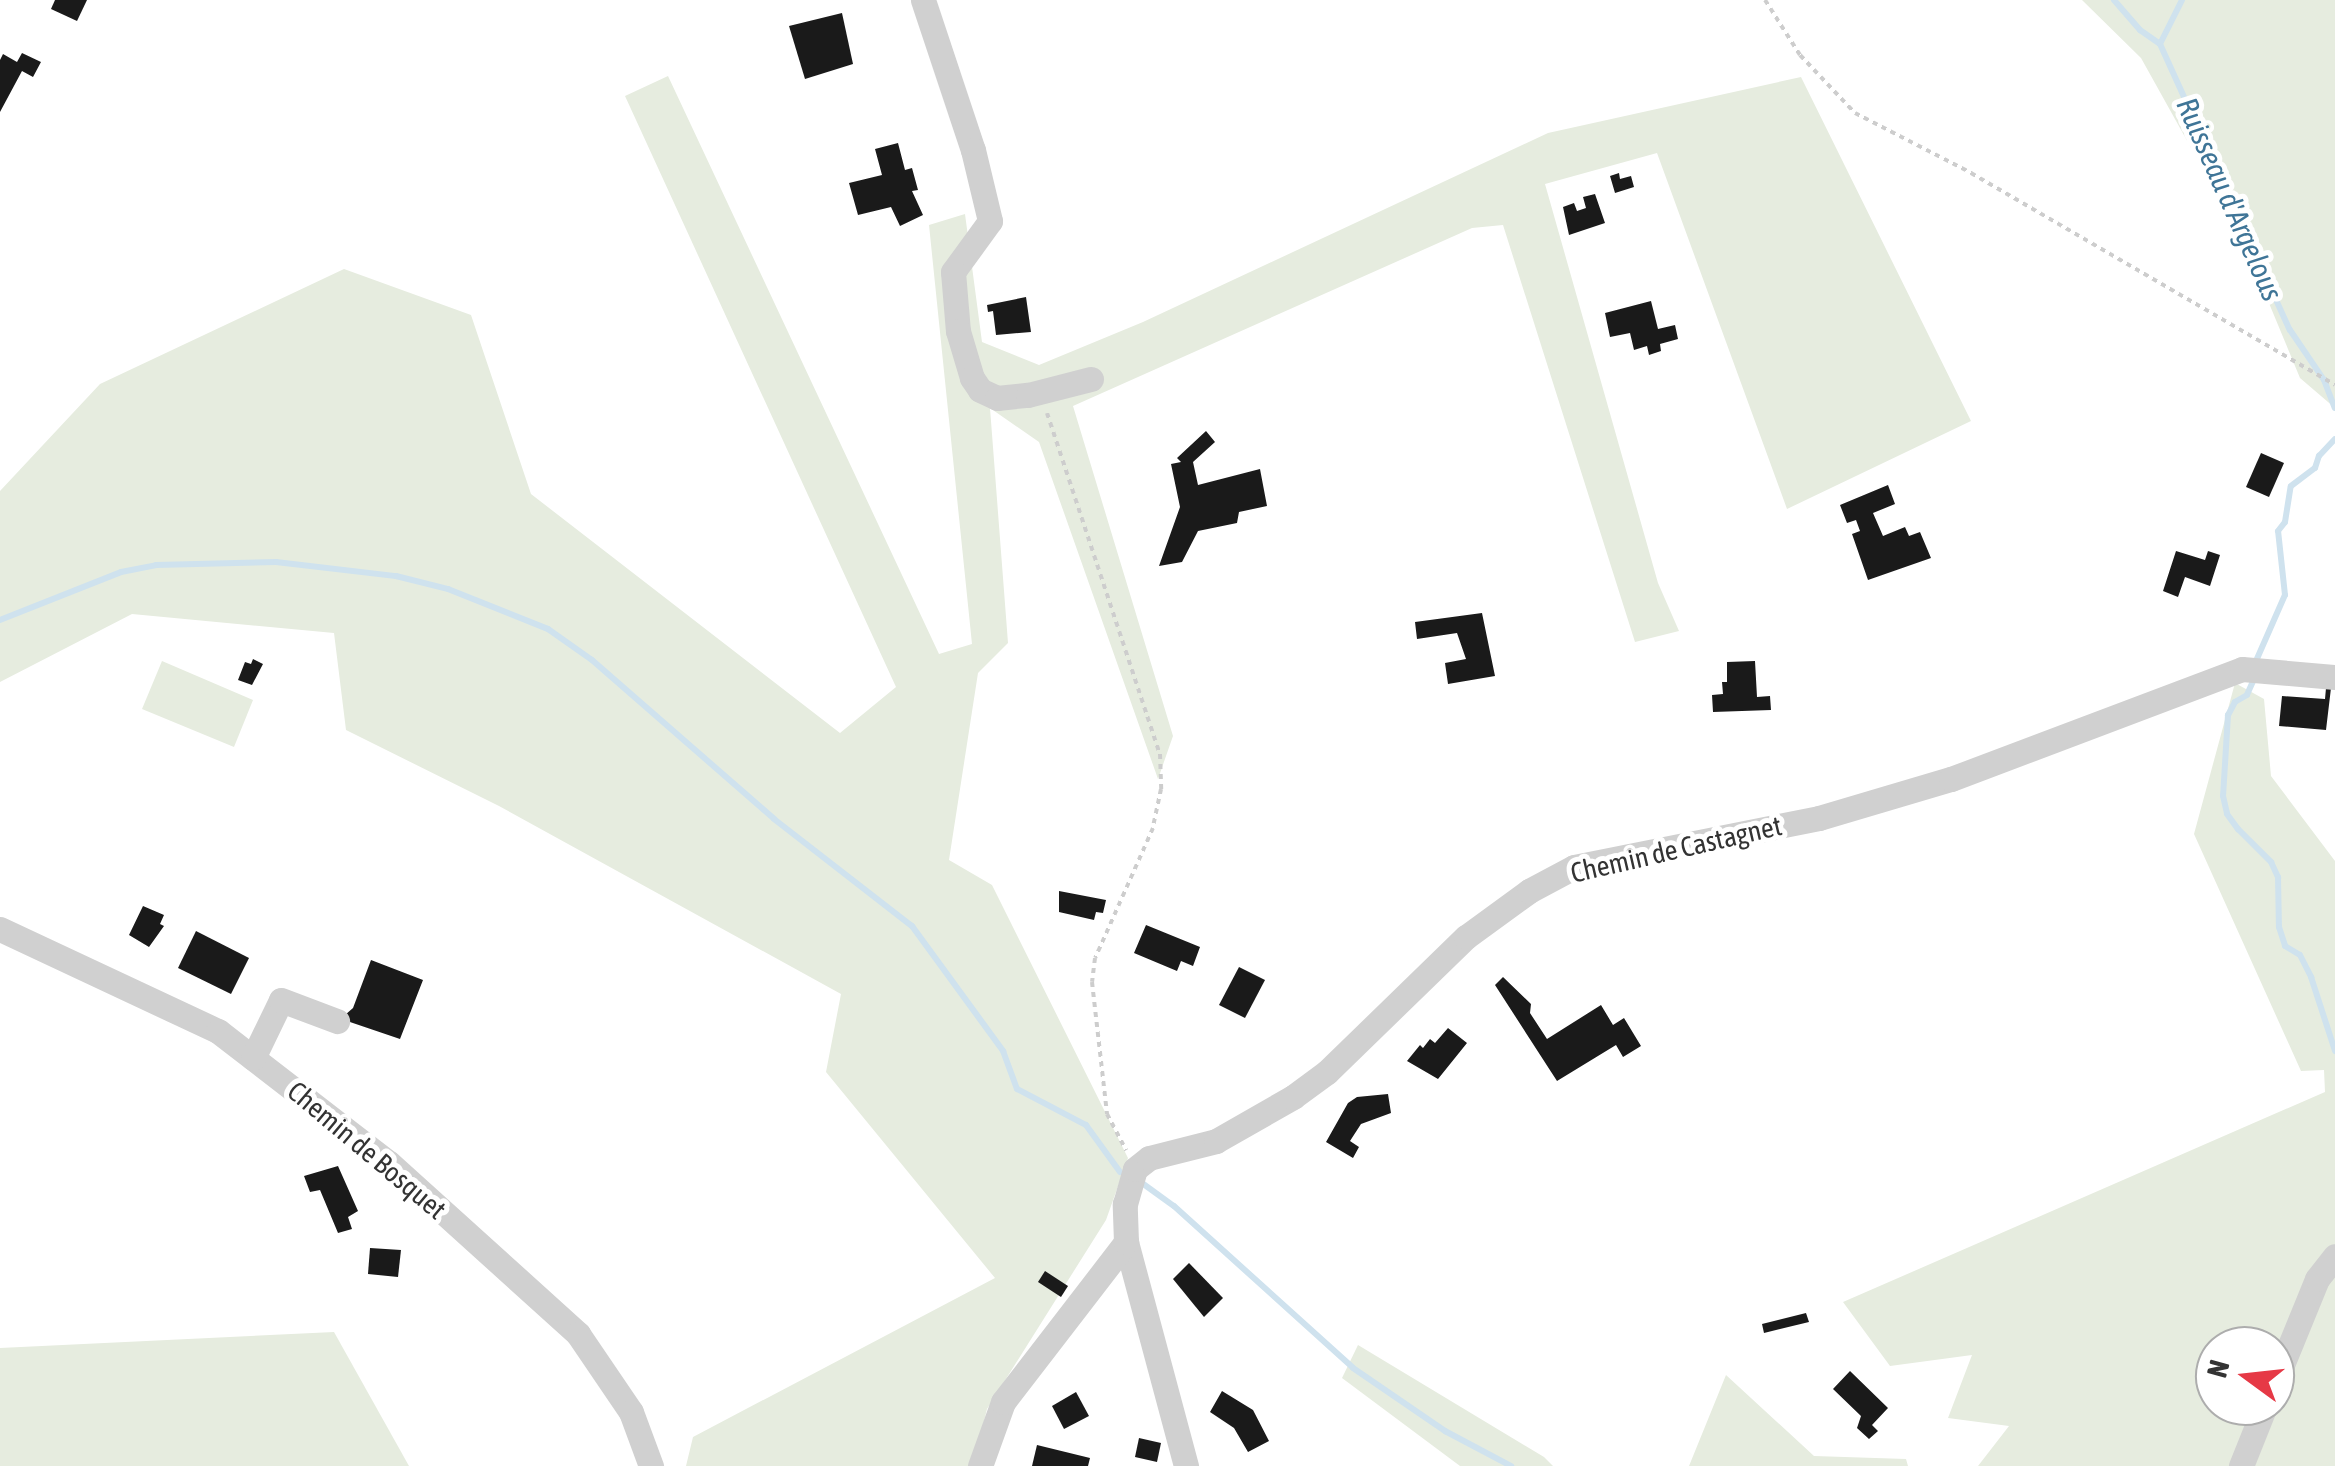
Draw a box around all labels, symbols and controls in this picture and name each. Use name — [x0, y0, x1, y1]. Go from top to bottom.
water label: Ruisseau d'Argelous — [2169, 92, 2291, 306]
street label: Chemin de Castagnet — [1567, 808, 1785, 890]
street label: Chemin de Bosquet — [281, 1074, 453, 1226]
north arrow — [2195, 1326, 2295, 1426]
text: N — [2200, 1357, 2236, 1381]

